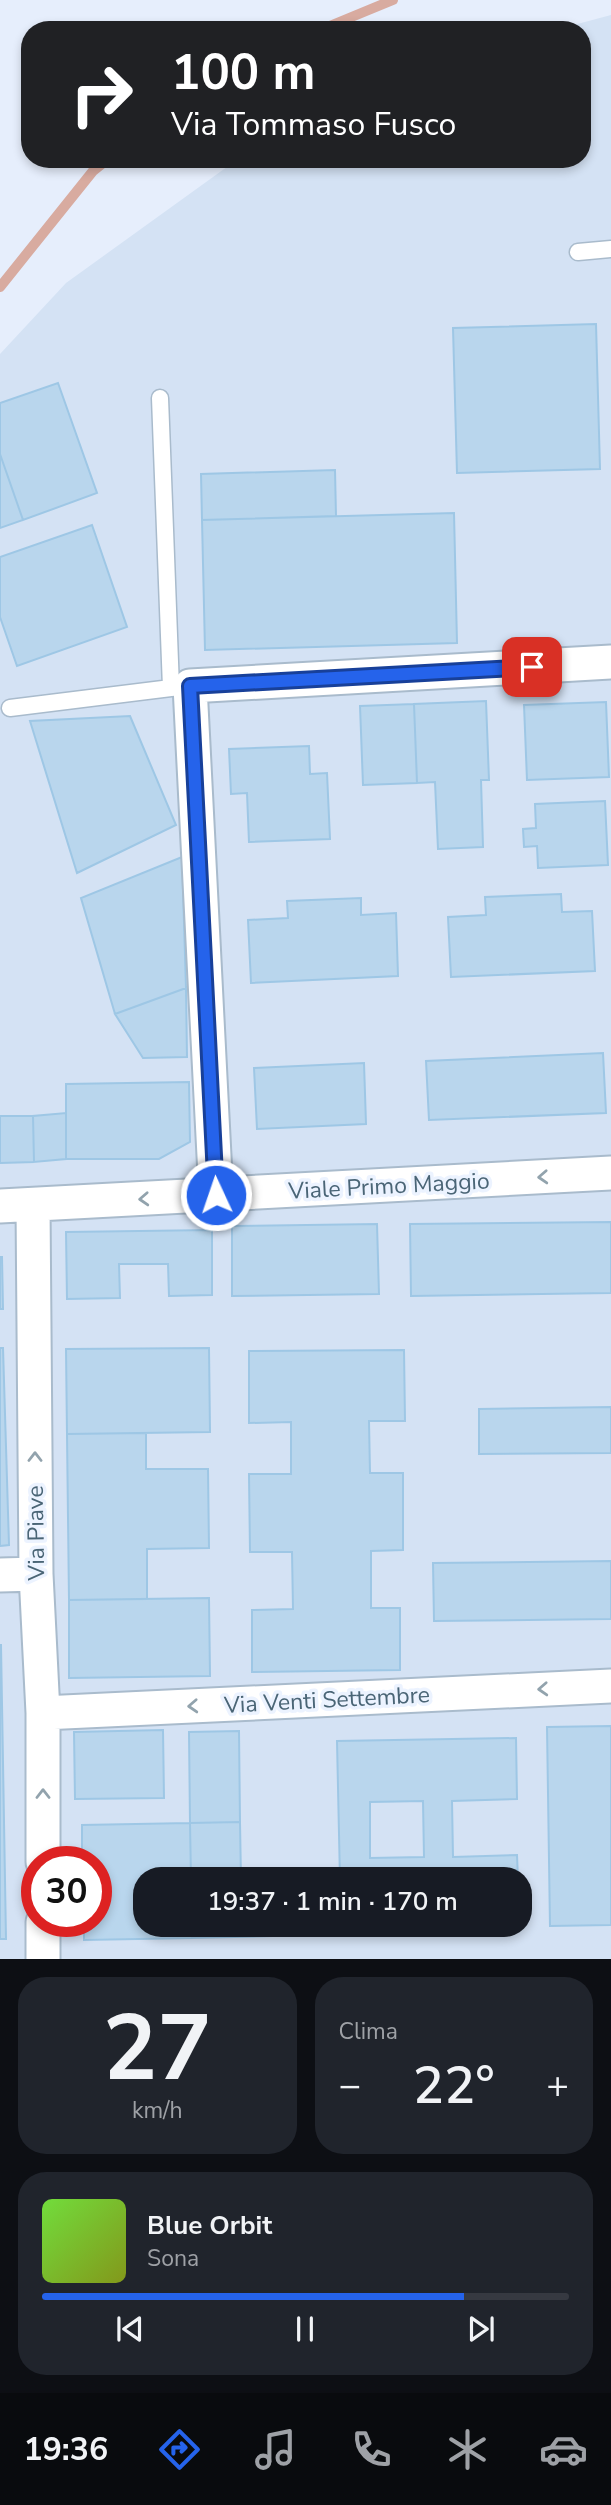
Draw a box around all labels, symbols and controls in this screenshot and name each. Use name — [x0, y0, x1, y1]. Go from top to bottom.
text: 100 m — [171, 39, 315, 106]
icon: right — [56, 49, 147, 140]
text: Via Tommaso Fusco — [171, 103, 456, 146]
pin — [502, 637, 562, 697]
icon: arrive — [513, 648, 551, 686]
position arrow — [179, 1158, 253, 1232]
street label: Viale Primo Maggio — [287, 1165, 490, 1207]
one-way arrow — [537, 1169, 548, 1184]
one-way arrow — [139, 1192, 150, 1207]
one-way arrow — [27, 1451, 43, 1462]
street label: Via Piave — [20, 1485, 52, 1582]
street label: Via Venti Settembre — [222, 1679, 431, 1721]
one-way arrow — [537, 1682, 548, 1697]
one-way arrow — [187, 1698, 198, 1713]
one-way arrow — [35, 1788, 51, 1799]
speed limit sign: 30 — [21, 1846, 112, 1937]
text: 19:37 · 1 min · 170 m — [207, 1884, 458, 1919]
text: 27 — [103, 1987, 212, 2111]
text: Clima — [339, 2016, 398, 2047]
text: 22° — [413, 2050, 495, 2121]
text: − — [339, 2060, 361, 2111]
text: + — [546, 2060, 569, 2111]
text: km/h — [132, 2095, 183, 2126]
text: Blue Orbit — [147, 2208, 272, 2243]
text: Sona — [147, 2243, 199, 2274]
icon: previous — [111, 2310, 149, 2348]
icon: pause — [286, 2310, 324, 2348]
icon: next — [462, 2310, 500, 2348]
icon: directions — [155, 2425, 204, 2474]
icon: music — [251, 2425, 300, 2474]
icon: phone — [347, 2425, 396, 2474]
icon: climate — [443, 2425, 492, 2474]
icon: car — [539, 2425, 588, 2474]
text: 19:36 — [23, 2428, 108, 2471]

